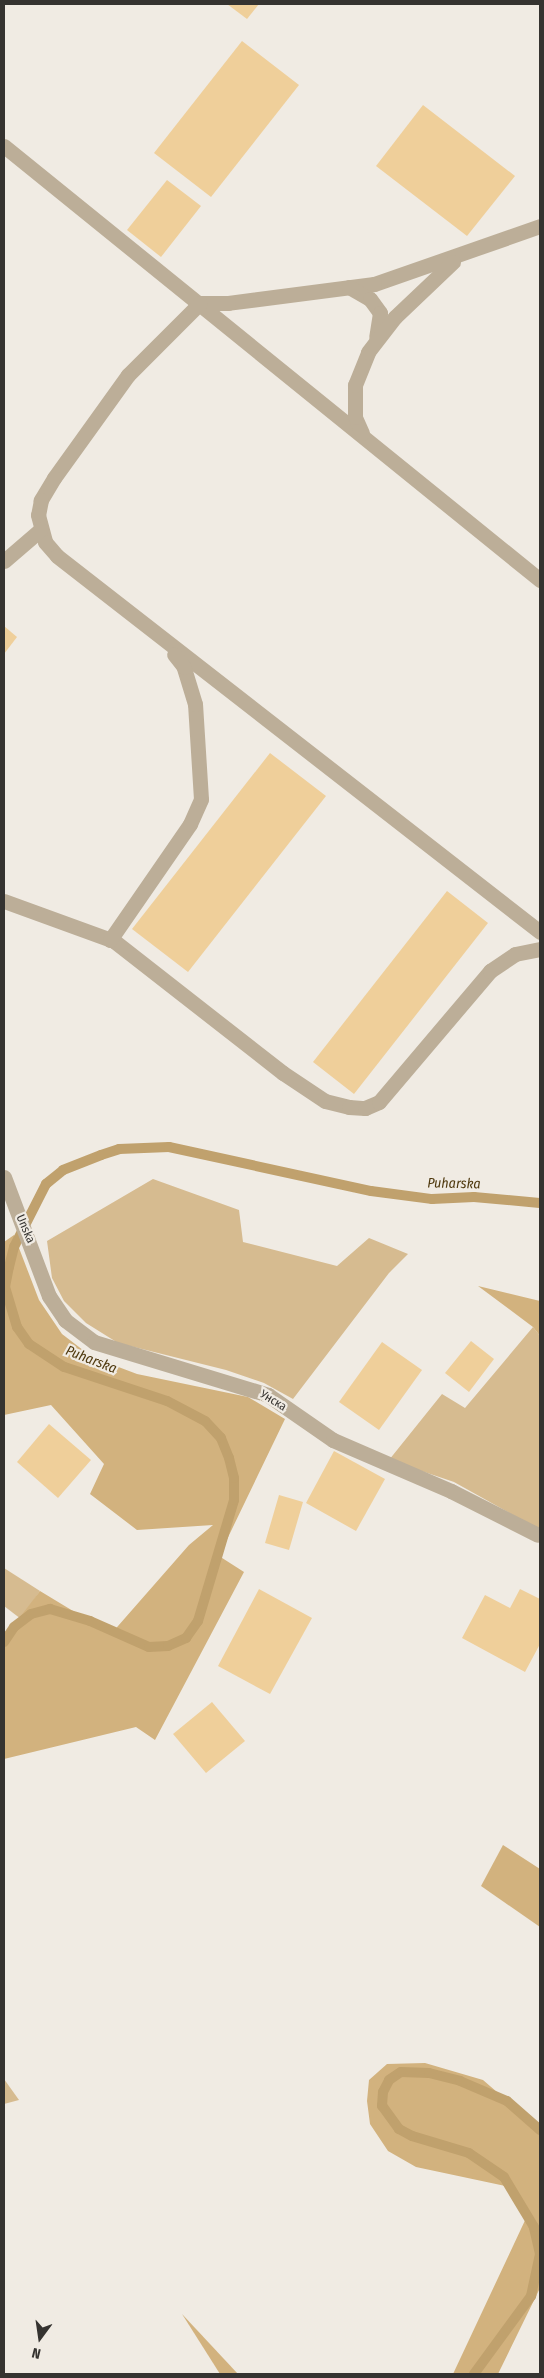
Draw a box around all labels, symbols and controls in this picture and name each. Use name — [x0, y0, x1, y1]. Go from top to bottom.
water label: Puharska — [427, 1175, 481, 1193]
street label: Unska — [13, 1212, 37, 1246]
water label: Puharska — [63, 1343, 119, 1377]
street label: Унска — [257, 1388, 289, 1414]
north arrow — [15, 2313, 65, 2363]
text: N — [30, 2344, 42, 2362]

